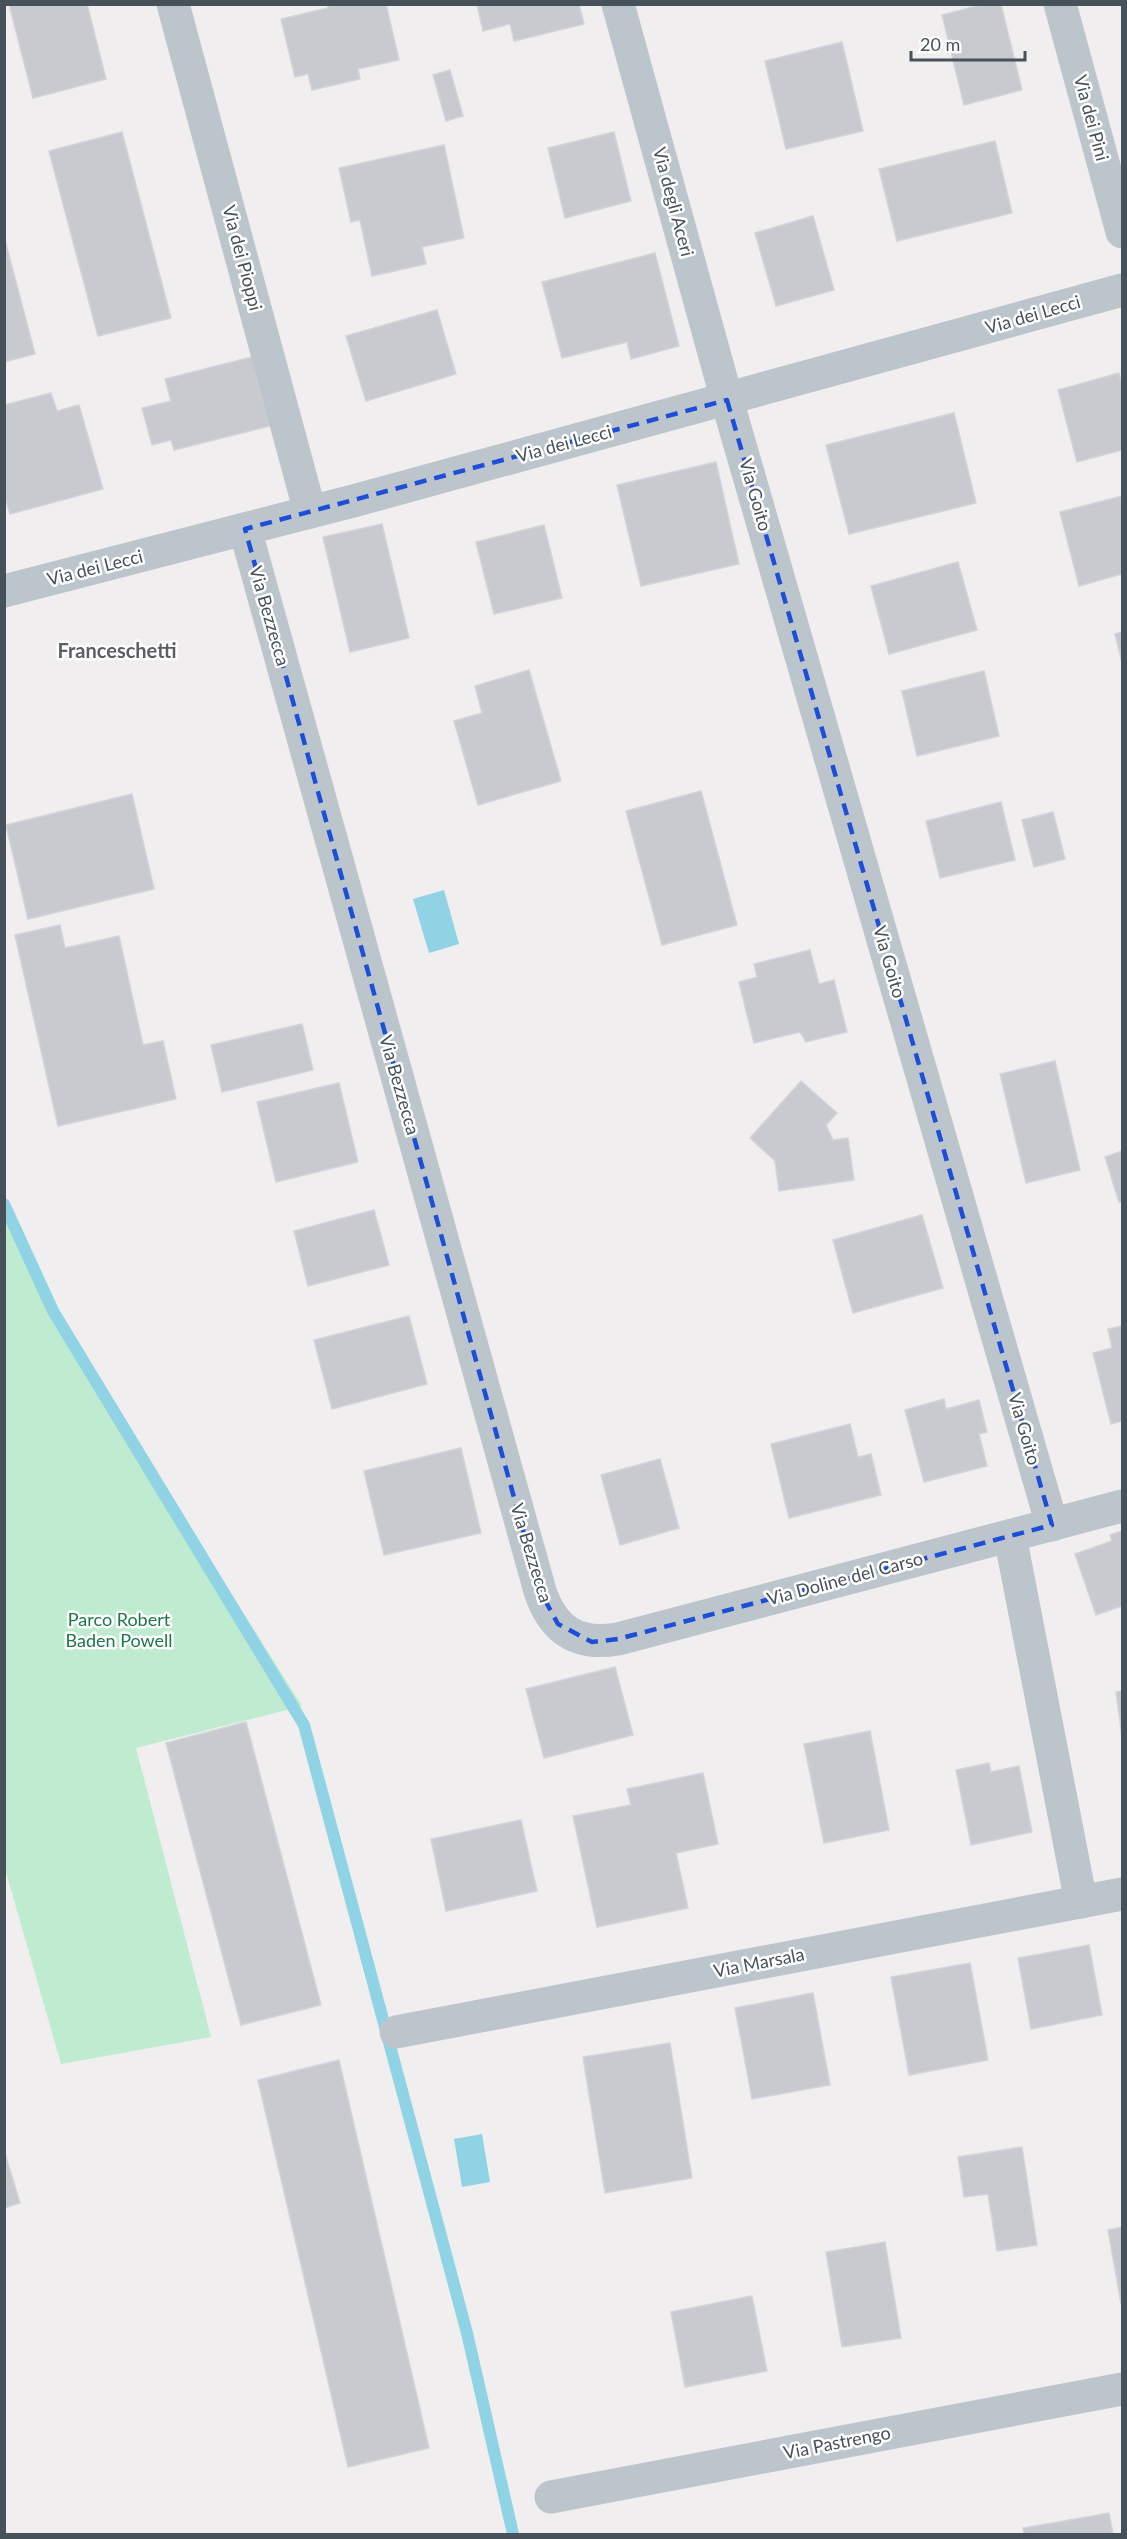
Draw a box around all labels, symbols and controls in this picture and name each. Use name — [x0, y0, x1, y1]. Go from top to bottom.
scale bar — [911, 24, 1025, 62]
text: 20 m — [920, 33, 960, 55]
street label: Via dei Pini — [1070, 72, 1114, 163]
street label: Via degli Aceri — [649, 145, 699, 259]
street label: Via dei Pioppi — [218, 203, 268, 313]
street label: Via dei Lecci — [983, 290, 1083, 338]
street label: Via dei Lecci — [514, 420, 614, 466]
street label: Via Goito — [735, 456, 777, 533]
street label: Via dei Lecci — [45, 545, 145, 590]
street label: Via Bezzecca — [245, 563, 295, 668]
district label: Franceschetti — [58, 638, 177, 662]
street label: Via Goito — [869, 923, 911, 1000]
street label: Via Bezzecca — [375, 1032, 425, 1137]
street label: Via Goito — [1004, 1390, 1046, 1467]
street label: Via Bezzecca — [506, 1500, 557, 1605]
street label: Via Doline del Carso — [764, 1547, 925, 1609]
park label: Parco Robert Baden Powell — [65, 1608, 173, 1651]
street label: Via Marsala — [712, 1942, 806, 1982]
street label: Via Pastrengo — [781, 2421, 892, 2463]

